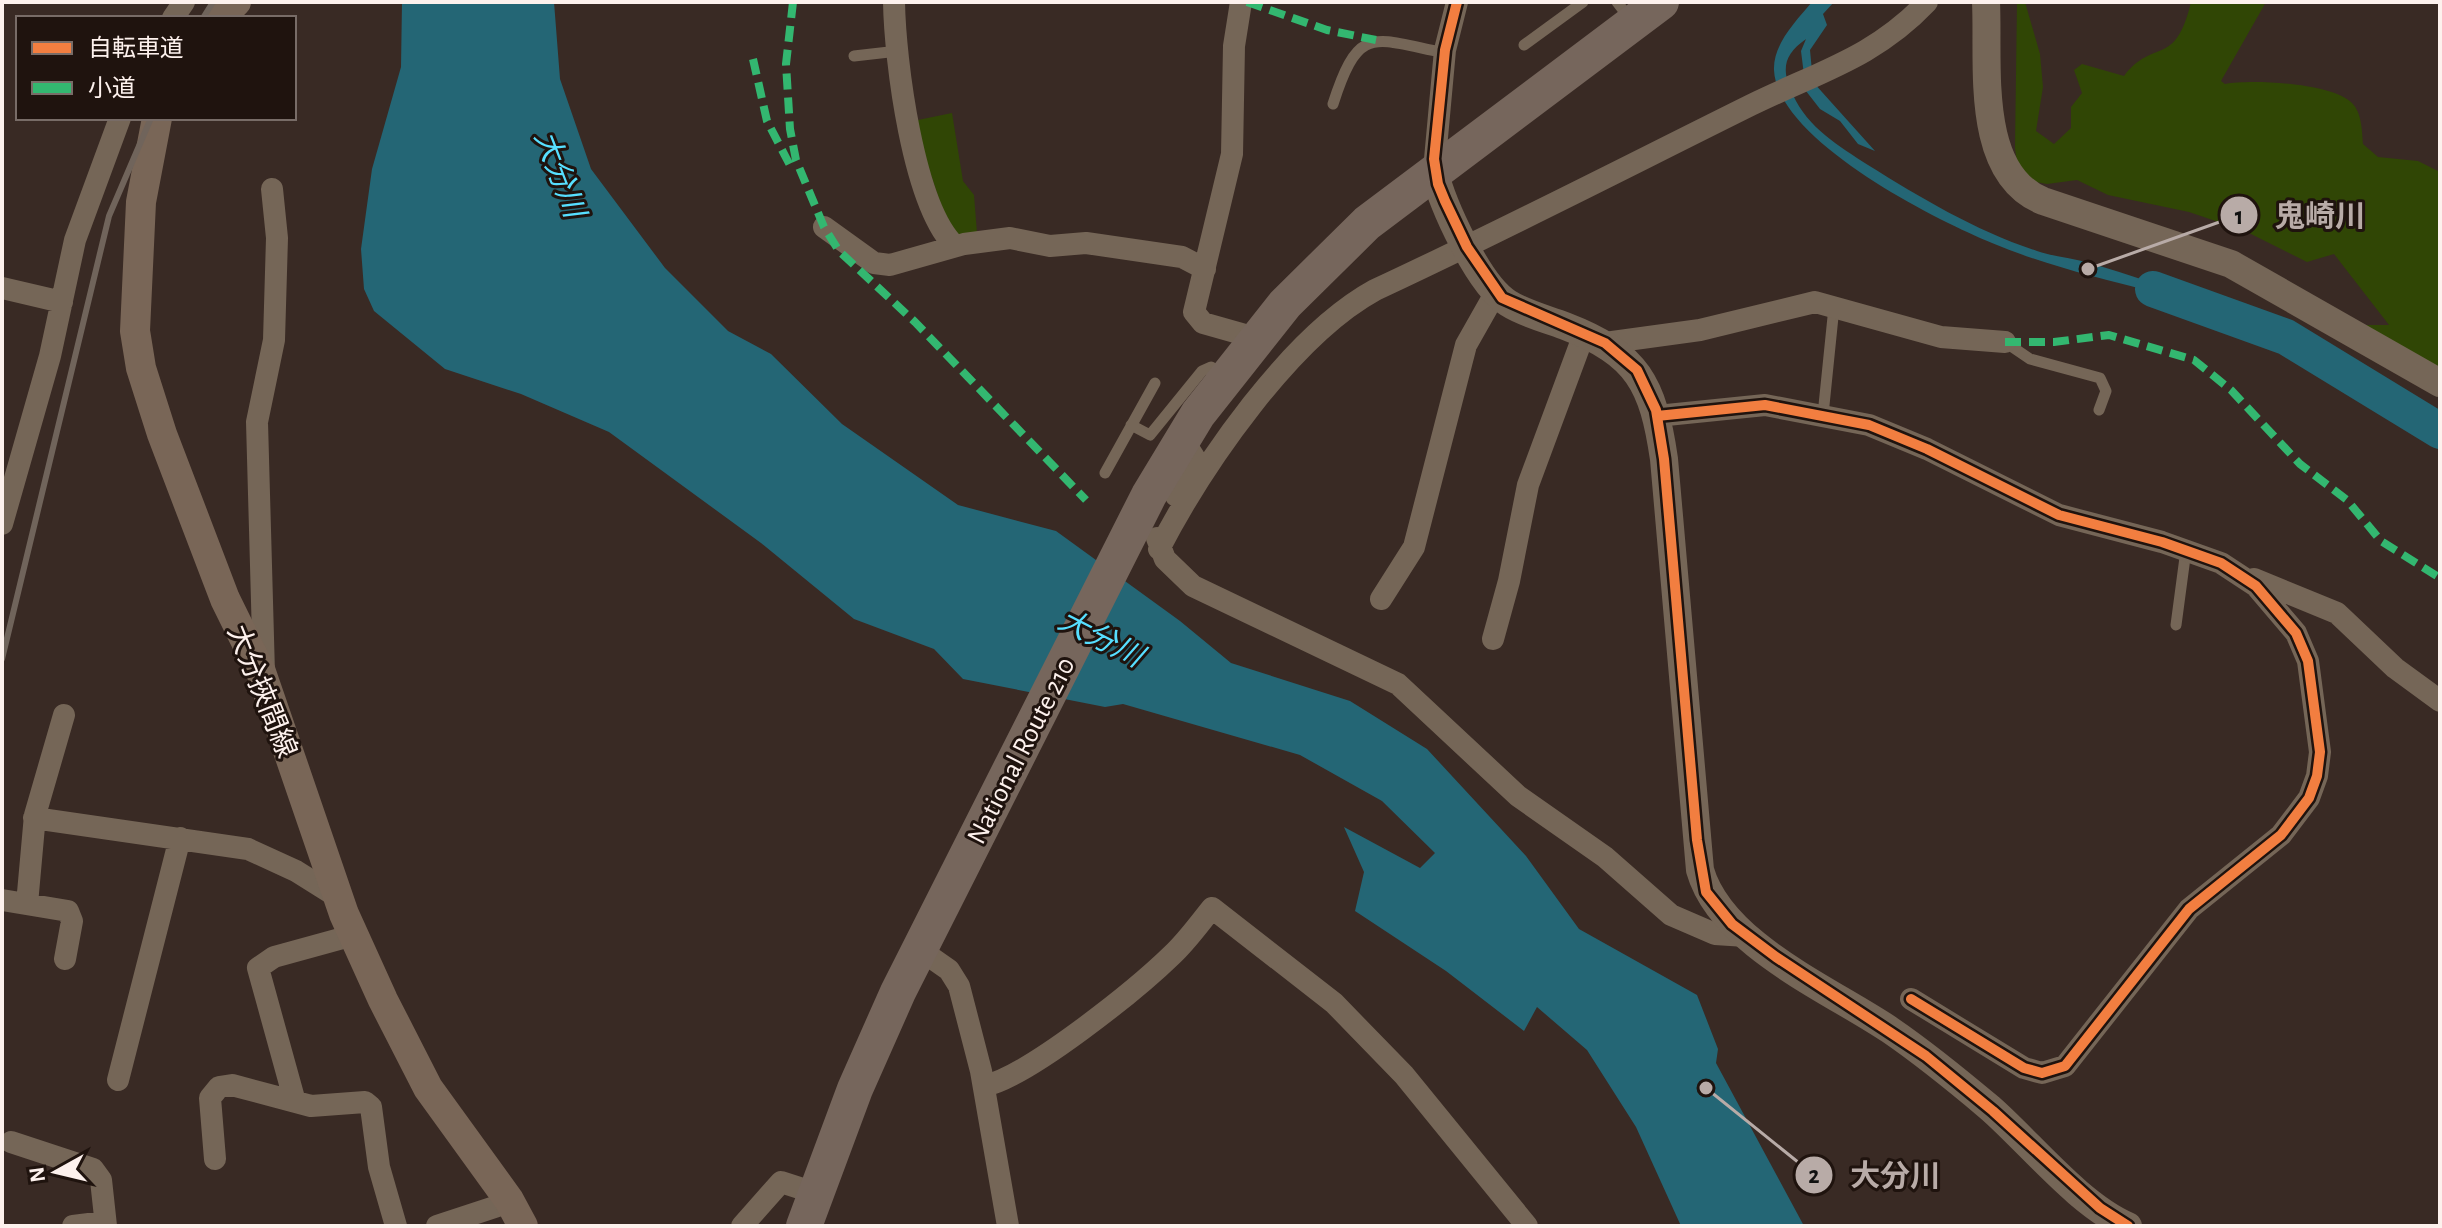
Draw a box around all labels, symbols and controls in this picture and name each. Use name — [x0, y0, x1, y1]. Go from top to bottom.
legend — [16, 16, 296, 120]
text: 自転車道 — [88, 35, 184, 61]
text: 小道 — [88, 75, 136, 101]
water label: 大分川 — [529, 126, 592, 225]
callout: 鬼崎川 — [2219, 188, 2381, 242]
text: 鬼崎川 — [2275, 200, 2365, 232]
text: 1 — [2235, 205, 2243, 229]
water label: 大分川 — [1054, 603, 1151, 674]
street label: 大分挾間線 — [222, 621, 302, 762]
street label: National Route 210 — [963, 653, 1081, 849]
north arrow — [16, 1132, 96, 1212]
callout: 大分川 — [1794, 1148, 1956, 1202]
text: 大分川 — [1850, 1160, 1940, 1192]
text: 2 — [1808, 1164, 1820, 1188]
text: N — [25, 1166, 49, 1184]

